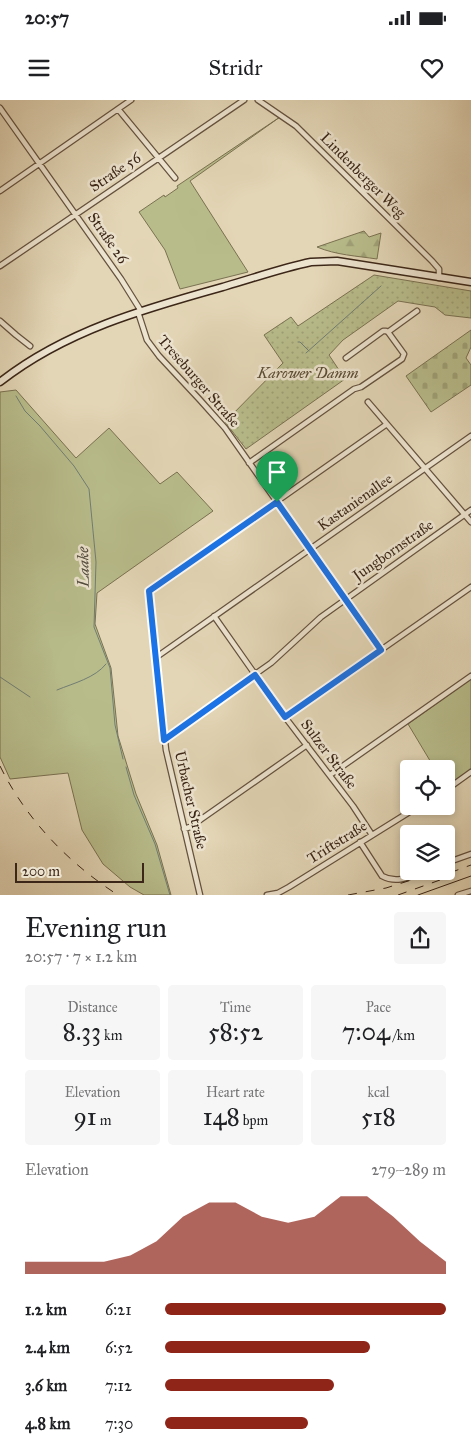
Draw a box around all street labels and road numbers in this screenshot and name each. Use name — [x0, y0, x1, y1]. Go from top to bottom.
street label: Lindenberger Weg — [317, 129, 410, 222]
street label: Straße 56 — [86, 148, 145, 196]
street label: Straße 26 — [84, 209, 133, 268]
street label: Treseburger Straße — [154, 331, 244, 431]
street label: Kastanienallee — [314, 470, 396, 534]
street label: Jungbornstraße — [348, 516, 437, 586]
street label: Sulzer Straße — [297, 716, 361, 792]
street label: Urbacher Straße — [171, 749, 211, 851]
street label: Triftstraße — [304, 817, 370, 867]

